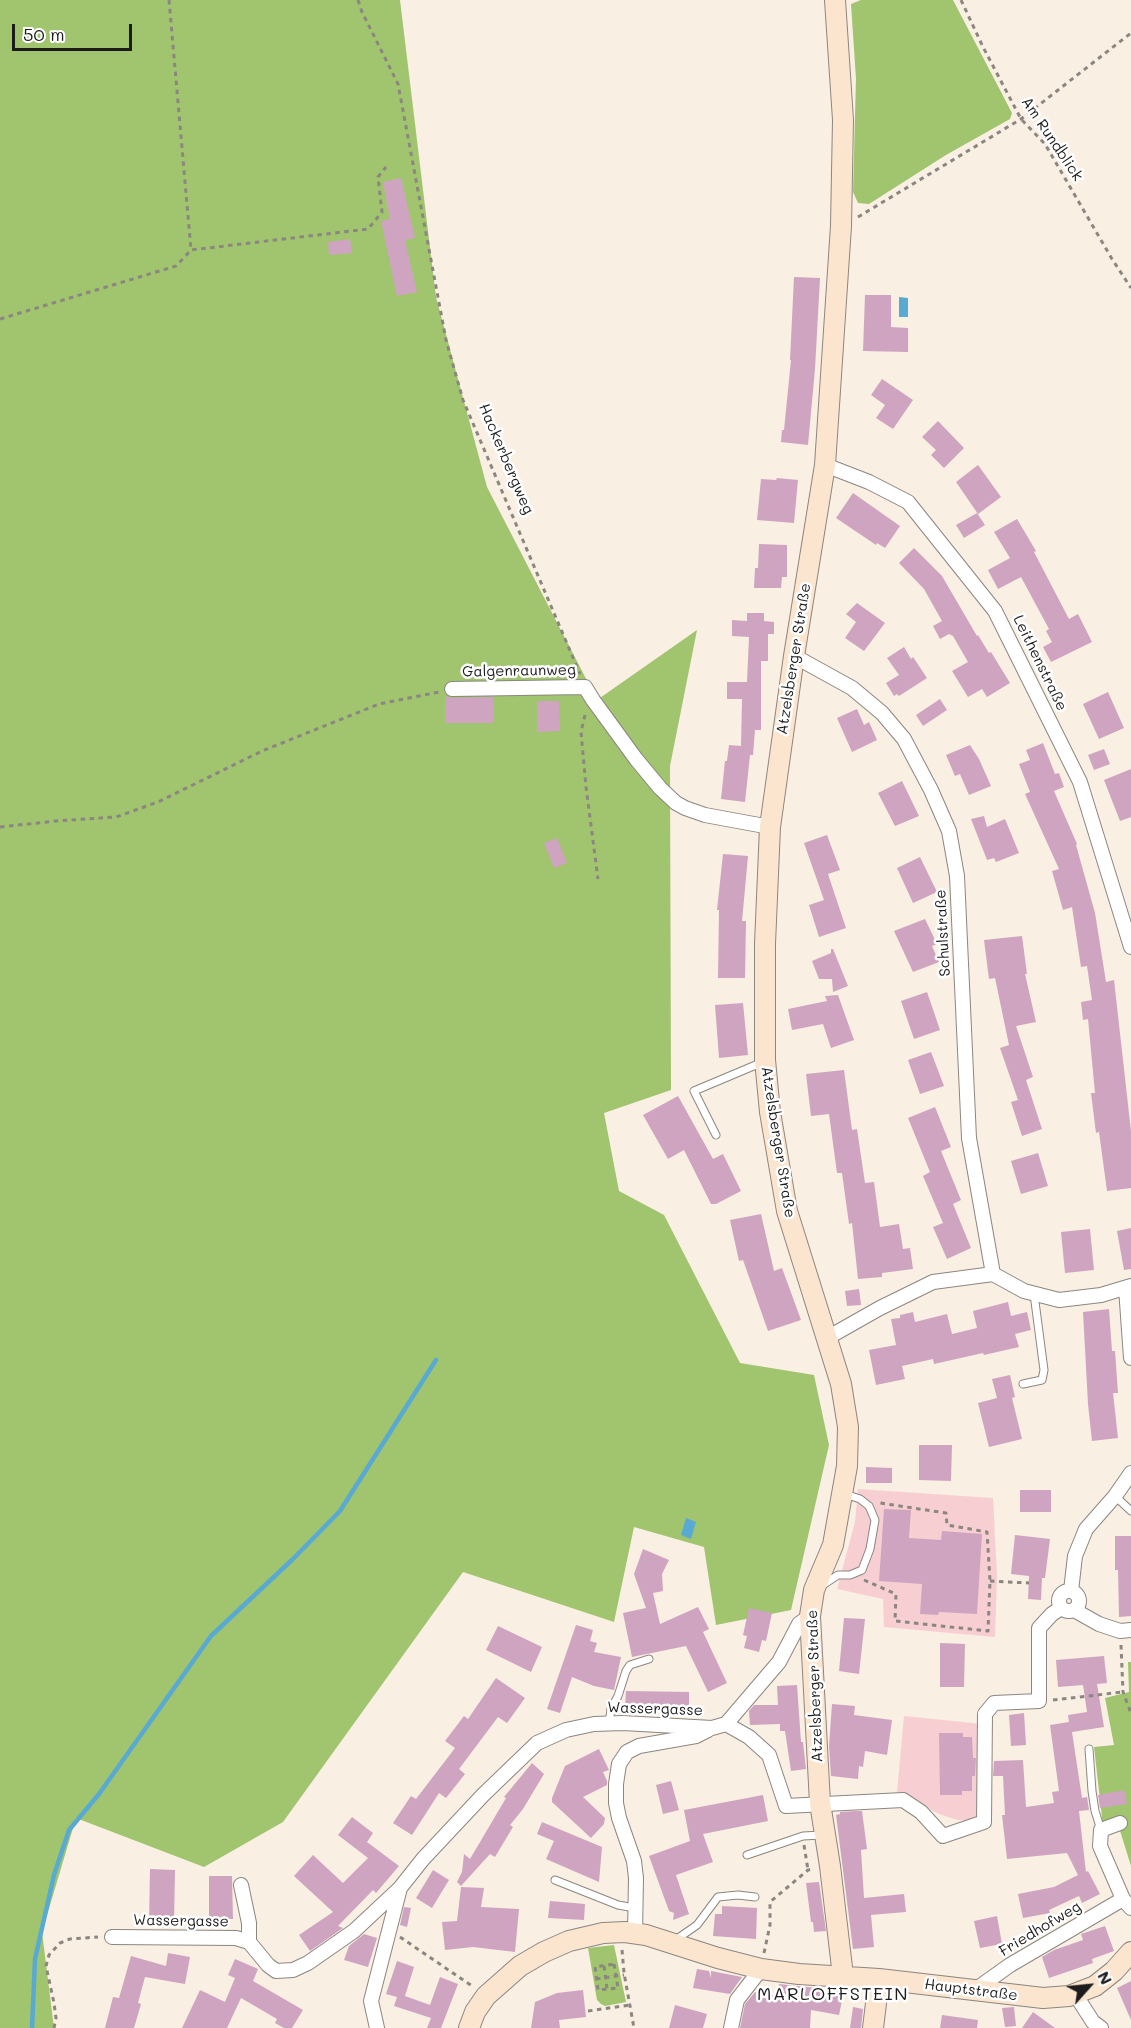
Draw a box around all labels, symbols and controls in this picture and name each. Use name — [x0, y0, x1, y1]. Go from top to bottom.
scale bar — [15, 12, 135, 50]
text: 50 m — [23, 22, 65, 46]
street label: Am Rundblick — [1017, 94, 1087, 184]
street label: Hackerbergweg — [475, 401, 537, 517]
street label: Atzelsberger Straße — [773, 582, 815, 736]
street label: Leithenstraße — [1009, 612, 1071, 714]
street label: Galgenraunweg — [462, 661, 576, 681]
street label: Schulstraße — [932, 889, 954, 977]
street label: Atzelsberger Straße — [757, 1065, 799, 1219]
street label: Atzelsberger Straße — [803, 1609, 827, 1763]
street label: Wassergasse — [607, 1698, 703, 1720]
street label: Friedhofweg — [996, 1898, 1084, 1960]
street label: Wassergasse — [133, 1911, 229, 1931]
north arrow — [1059, 1956, 1119, 2016]
text: N — [1093, 1967, 1118, 1988]
street label: Hauptstraße — [923, 1975, 1019, 2005]
district label: MARLOFFSTEIN — [757, 1983, 909, 2005]

